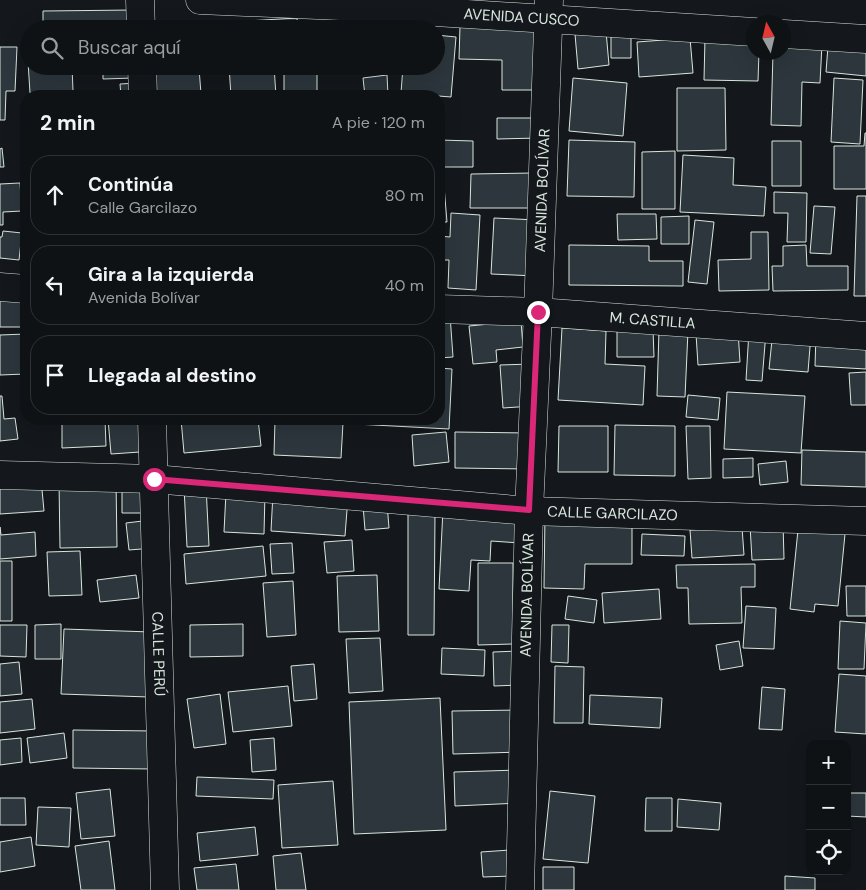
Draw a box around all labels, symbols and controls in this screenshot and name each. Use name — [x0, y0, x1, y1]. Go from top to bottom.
street label: AVENIDA CUSCO — [463, 4, 580, 31]
north arrow — [746, 15, 791, 60]
search box — [20, 20, 445, 75]
icon: search — [38, 34, 66, 62]
text: Buscar aquí — [78, 35, 181, 60]
text: 2 min — [40, 109, 96, 137]
text: A pie · 120 m — [332, 112, 425, 133]
street label: AVENIDA BOLÍVAR — [530, 128, 554, 253]
text: Continúa — [88, 172, 173, 197]
icon: ahead — [41, 181, 69, 209]
text: 80 m — [385, 185, 424, 206]
text: Calle Garcilazo — [88, 197, 197, 218]
text: Gira a la izquierda — [88, 262, 254, 287]
icon: left — [41, 271, 69, 299]
text: 40 m — [385, 275, 424, 296]
text: Avenida Bolívar — [88, 287, 200, 308]
route end — [527, 301, 550, 324]
street label: M. CASTILLA — [609, 307, 696, 334]
icon: arrive — [41, 361, 69, 389]
text: Llegada al destino — [88, 363, 257, 388]
route start — [143, 468, 166, 491]
street label: CALLE GARCILAZO — [547, 502, 678, 525]
street label: AVENIDA BOLÍVAR — [516, 533, 538, 657]
street label: CALLE PERÚ — [147, 611, 170, 697]
map controls — [806, 740, 851, 875]
button: + — [806, 740, 851, 785]
button: − — [806, 785, 851, 830]
button: locate — [806, 830, 851, 875]

